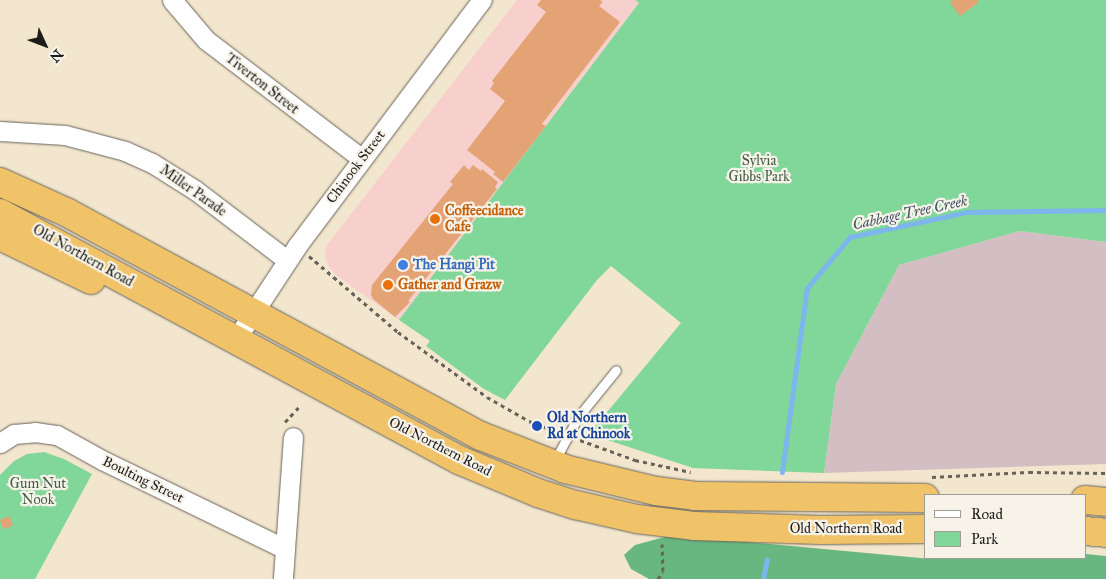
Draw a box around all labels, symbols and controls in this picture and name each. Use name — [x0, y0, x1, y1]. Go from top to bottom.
north arrow — [20, 20, 70, 70]
text: N — [46, 45, 67, 66]
street label: Tiverton Street — [222, 50, 302, 118]
street label: Chinook Street — [323, 127, 389, 207]
park label: Sylvia Gibbs Park — [728, 153, 790, 186]
street label: Miller Parade — [156, 162, 230, 220]
water label: Cabbage Tree Creek — [851, 192, 969, 234]
place label: Coffeecidance Cafe — [445, 203, 524, 236]
marker: Coffeecidance Cafe — [429, 213, 441, 225]
street label: Old Northern Road — [30, 221, 136, 291]
place label: The Hangi Pit — [413, 257, 495, 273]
marker: The Hangi Pit — [397, 259, 409, 271]
place label: Gather and Grazw — [398, 277, 502, 293]
marker: Gather and Grazw — [382, 279, 394, 291]
place label: Old Northern Rd at Chinook — [547, 410, 630, 442]
street label: Old Northern Road — [386, 414, 494, 480]
marker: Old Northern Rd at Chinook — [531, 420, 543, 432]
street label: Boulting Street — [100, 453, 186, 507]
park label: Gum Nut Nook — [10, 476, 66, 508]
legend — [924, 494, 1086, 559]
text: Road — [971, 505, 1003, 523]
street label: Old Northern Road — [790, 521, 902, 537]
text: Park — [971, 530, 998, 548]

